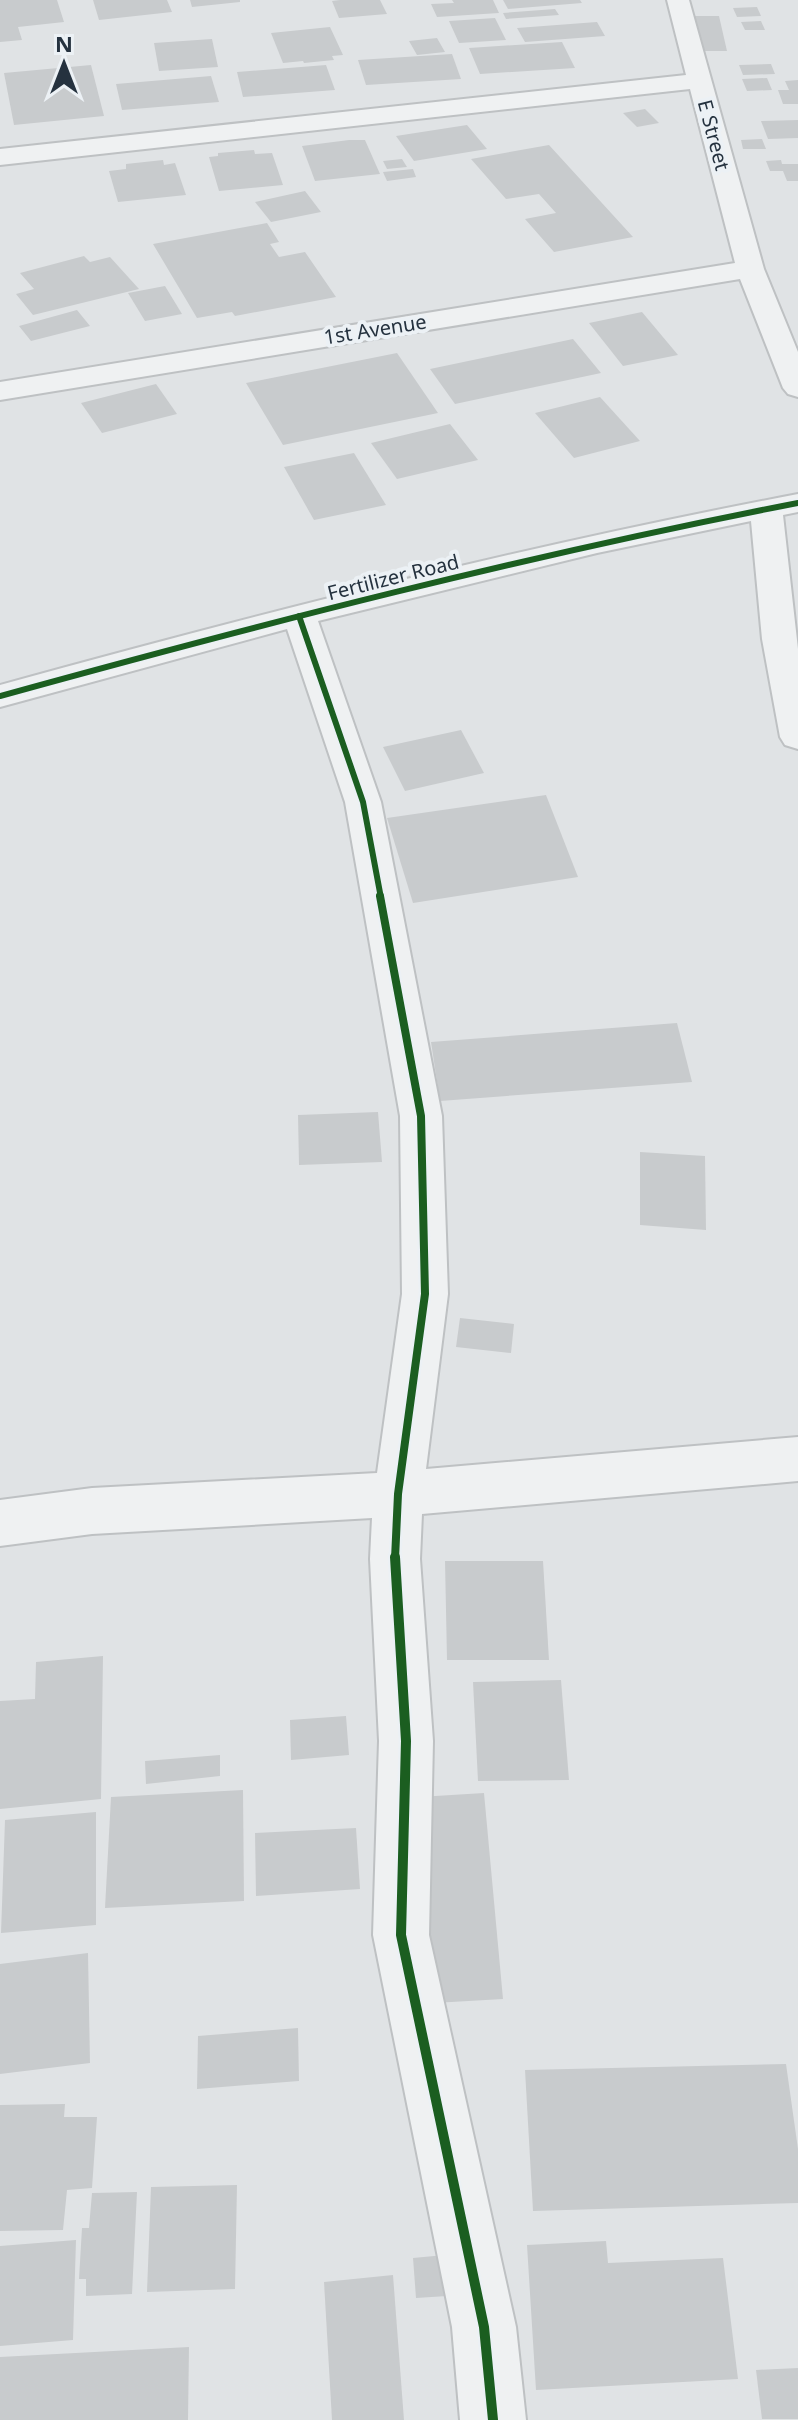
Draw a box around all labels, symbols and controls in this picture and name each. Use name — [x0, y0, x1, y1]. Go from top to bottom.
north arrow — [24, 24, 104, 104]
text: N — [55, 28, 73, 58]
street label: E Street — [692, 97, 736, 173]
street label: 1st Avenue — [322, 308, 428, 350]
street label: Fertilizer Road — [324, 548, 462, 606]

